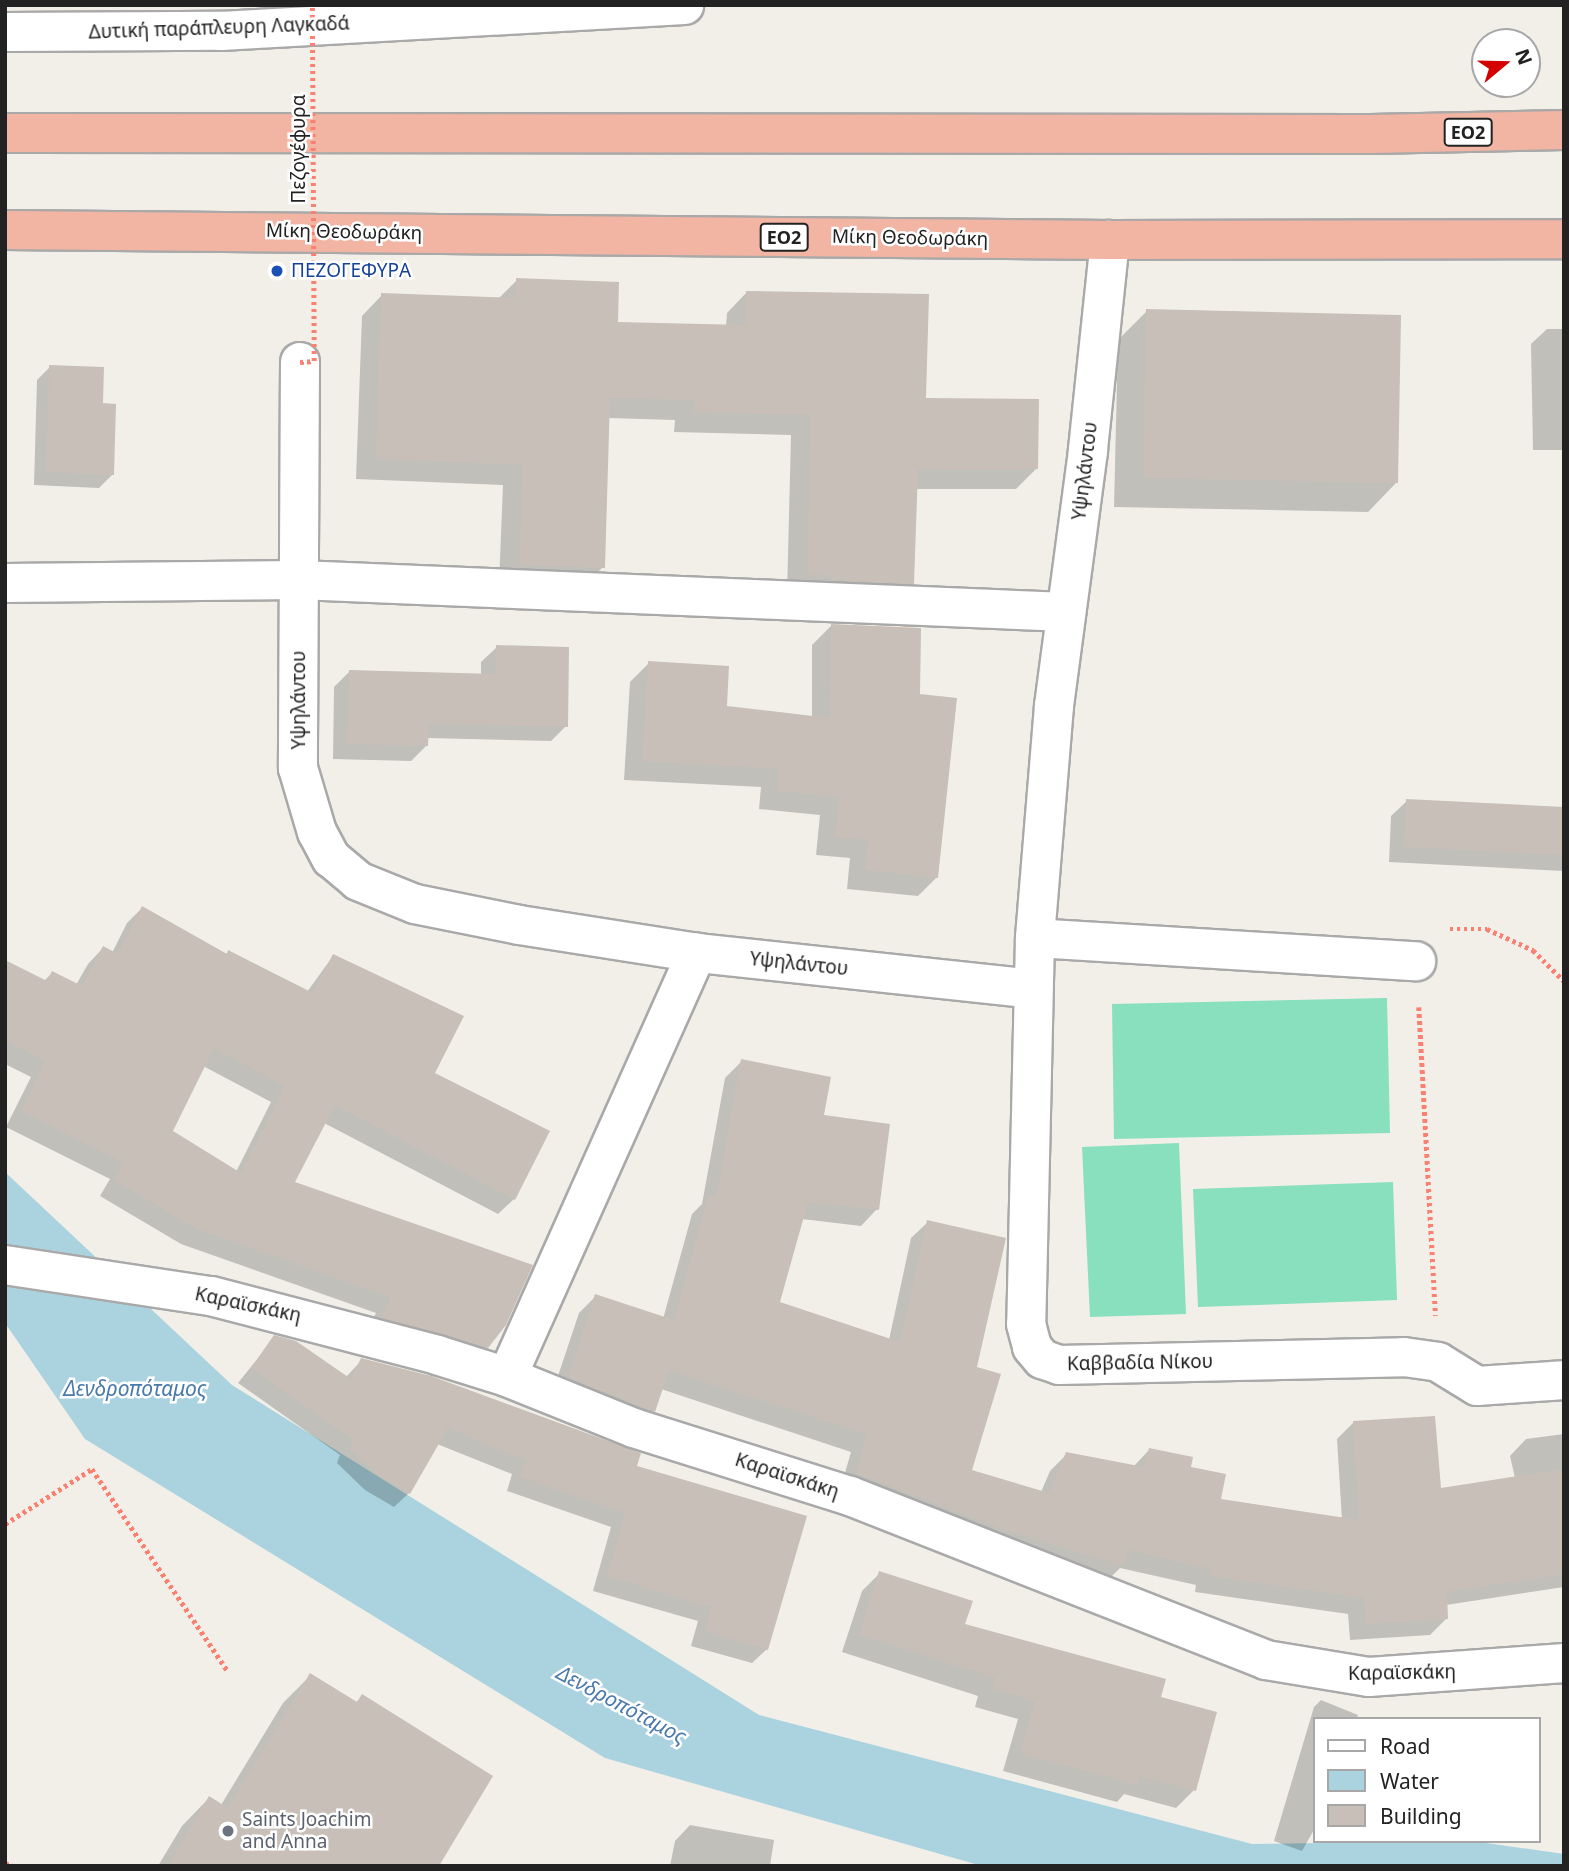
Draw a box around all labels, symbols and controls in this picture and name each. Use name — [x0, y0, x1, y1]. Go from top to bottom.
street label: Δυτική παράπλευρη Λαγκαδά — [88, 12, 350, 44]
north arrow — [1471, 28, 1541, 98]
text: N — [1509, 45, 1539, 68]
street label: Πεζογέφυρα — [288, 94, 310, 204]
road number: ΕΟ2 — [1444, 118, 1492, 146]
street label: Μίκη Θεοδωράκη — [266, 219, 422, 245]
road number: ΕΟ2 — [760, 222, 808, 251]
street label: Μίκη Θεοδωράκη — [832, 225, 988, 251]
place label: ΠΕΖΟΓΕΦΥΡΑ — [291, 260, 411, 282]
marker: ΠΕΖΟΓΕΦΥΡΑ — [269, 263, 285, 279]
street label: Υψηλάντου — [1068, 420, 1102, 522]
street label: Υψηλάντου — [288, 651, 310, 749]
street label: Υψηλάντου — [749, 947, 849, 981]
street label: Καραϊσκάκη — [193, 1283, 303, 1327]
street label: Καββαδία Νίκου — [1067, 1350, 1213, 1376]
water label: Δενδροπόταμος — [63, 1375, 207, 1401]
street label: Καραϊσκάκη — [732, 1448, 842, 1504]
water label: Δενδροπόταμος — [553, 1659, 691, 1749]
street label: Καραϊσκάκη — [1348, 1661, 1456, 1685]
legend — [1314, 1717, 1541, 1843]
text: Road — [1380, 1732, 1430, 1760]
text: Water — [1380, 1767, 1439, 1795]
text: Building — [1380, 1802, 1462, 1830]
place label: Saints Joachim and Anna — [242, 1809, 372, 1853]
marker: Saints Joachim and Anna — [220, 1823, 236, 1839]

